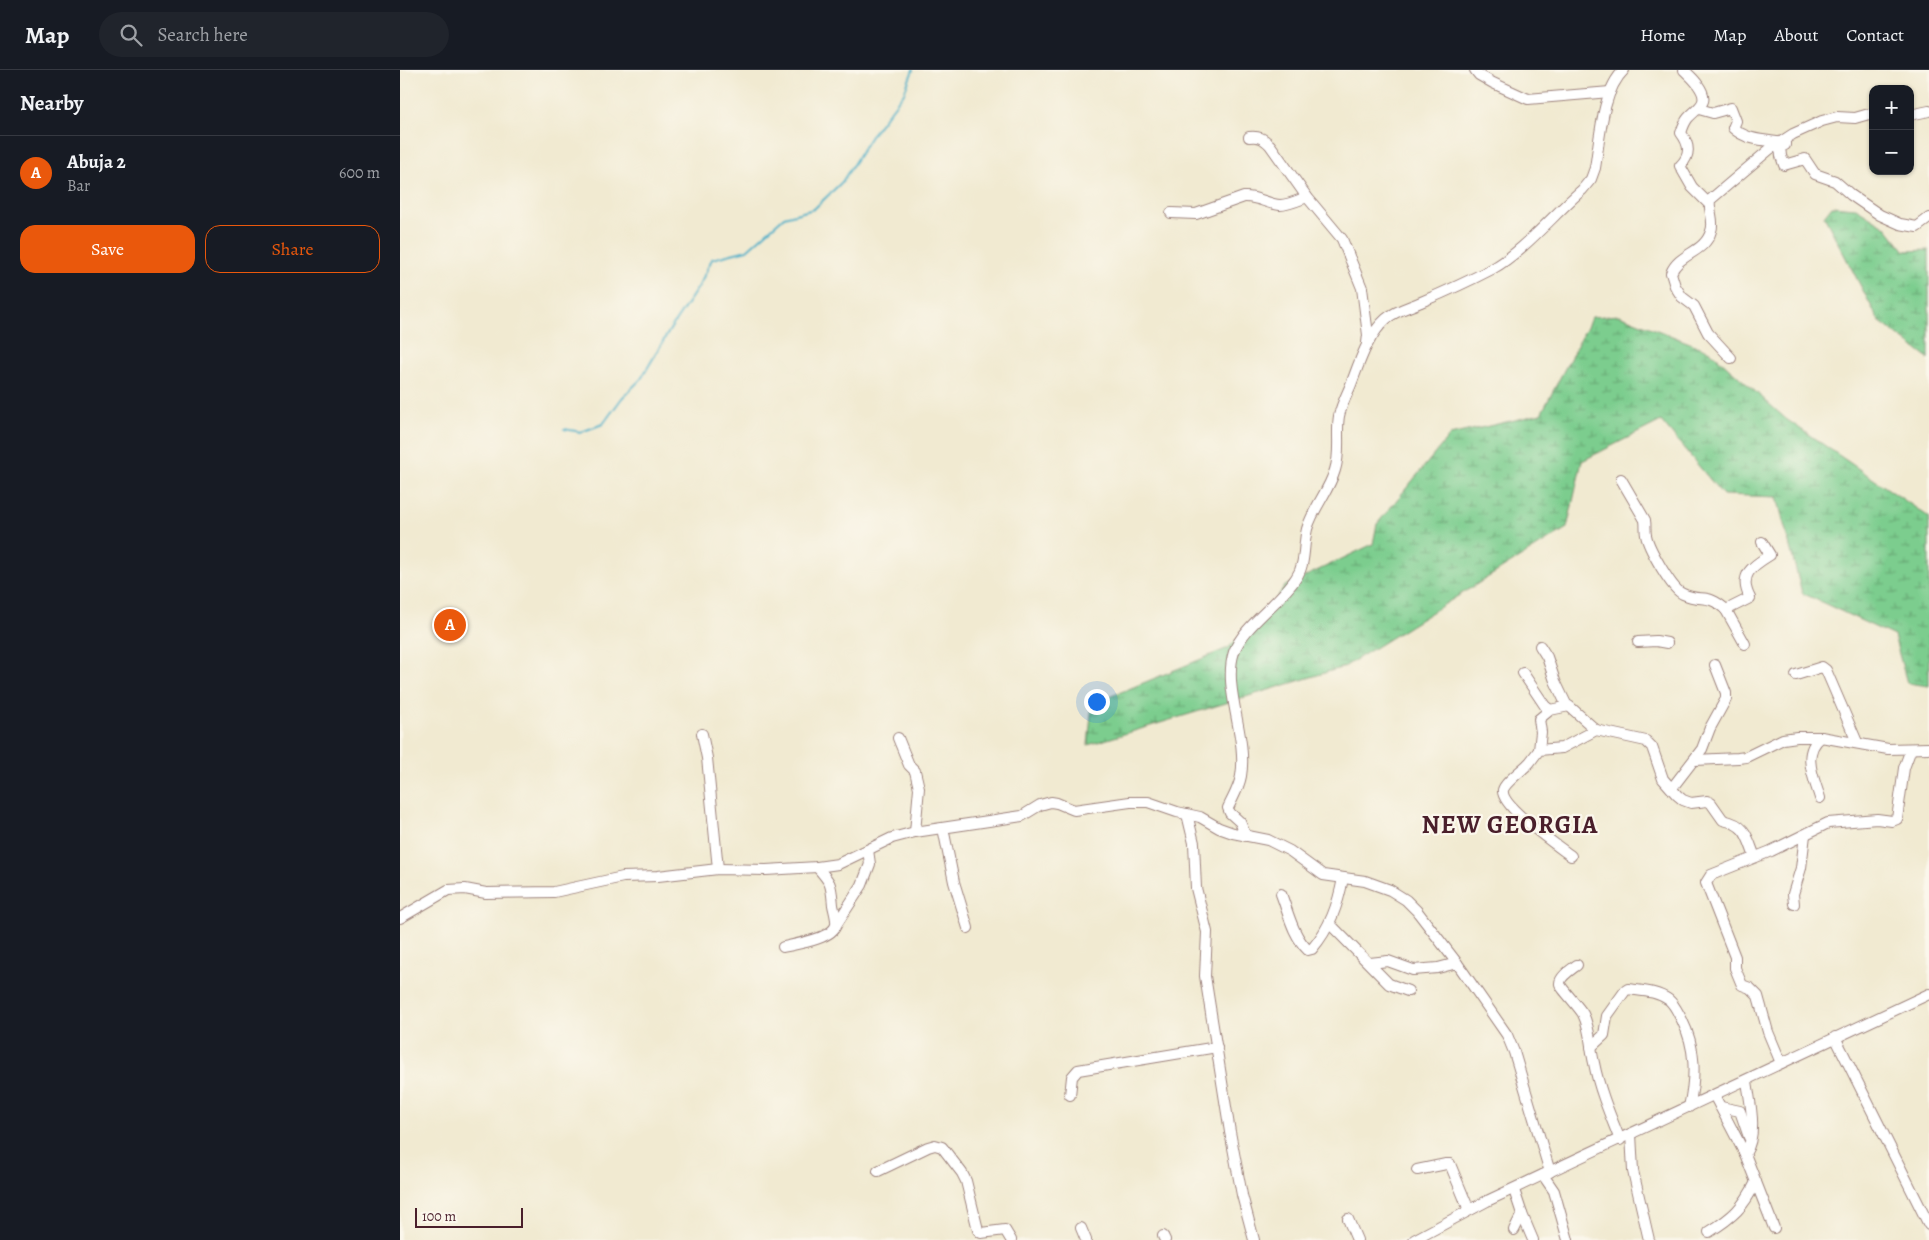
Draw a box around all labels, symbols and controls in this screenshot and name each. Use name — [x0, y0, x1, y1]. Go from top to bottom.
search box — [99, 12, 449, 57]
text: Map — [25, 19, 69, 51]
icon: search — [117, 21, 145, 49]
text: Search here — [157, 22, 248, 48]
text: Home — [1640, 23, 1685, 47]
text: Map — [1713, 23, 1746, 47]
text: About — [1774, 23, 1818, 47]
text: Contact — [1846, 23, 1904, 47]
map controls — [1869, 85, 1914, 175]
button: + — [1869, 85, 1914, 130]
text: Nearby — [20, 89, 83, 117]
button: − — [1869, 130, 1914, 175]
text: Abuja 2 — [67, 149, 126, 175]
text: A — [31, 162, 41, 184]
text: 600 m — [339, 162, 380, 184]
text: Bar — [67, 175, 90, 197]
button: Save — [20, 225, 195, 273]
button: Share — [205, 225, 380, 273]
pin: A — [434, 606, 466, 644]
your location — [1084, 689, 1110, 715]
district label: NEW GEORGIA — [1422, 808, 1598, 842]
scale bar — [415, 1205, 522, 1228]
text: 100 m — [422, 1207, 456, 1226]

